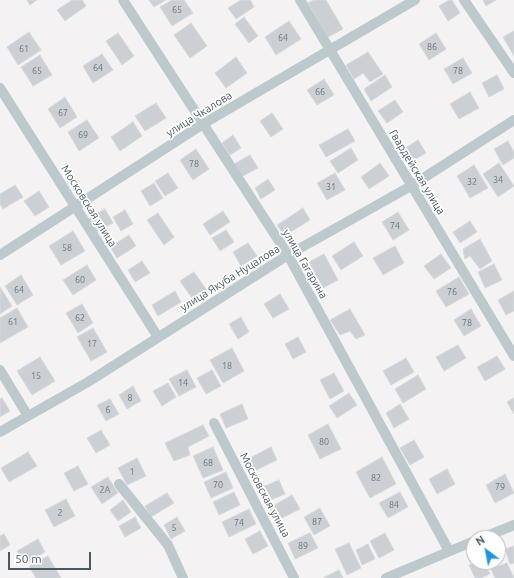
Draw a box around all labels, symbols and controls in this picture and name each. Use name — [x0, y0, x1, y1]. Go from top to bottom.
house number: 65 — [172, 5, 182, 15]
house number: 64 — [278, 33, 288, 43]
house number: 86 — [427, 42, 437, 52]
house number: 61 — [19, 44, 29, 54]
house number: 64 — [93, 63, 103, 73]
house number: 65 — [32, 66, 42, 76]
house number: 78 — [453, 66, 463, 76]
house number: 66 — [315, 87, 325, 97]
street label: улица Чкалова — [164, 88, 234, 140]
house number: 67 — [58, 108, 68, 118]
street label: Гвардейская улица — [386, 127, 448, 217]
house number: 69 — [78, 130, 88, 140]
house number: 78 — [189, 159, 199, 169]
street label: Московская улица — [58, 163, 120, 249]
house number: 34 — [493, 175, 503, 185]
house number: 32 — [467, 177, 477, 187]
house number: 31 — [326, 182, 336, 192]
house number: 74 — [390, 221, 400, 231]
street label: улица Гагарина — [280, 227, 330, 301]
street label: улица Якуба Нуцалова — [178, 242, 282, 314]
house number: 58 — [62, 243, 72, 253]
house number: 60 — [75, 275, 85, 285]
house number: 64 — [14, 285, 24, 295]
house number: 76 — [447, 287, 457, 297]
house number: 62 — [75, 313, 85, 323]
house number: 61 — [8, 317, 18, 327]
house number: 78 — [462, 318, 472, 328]
house number: 17 — [87, 339, 97, 349]
house number: 18 — [222, 361, 232, 371]
house number: 15 — [31, 371, 41, 381]
house number: 14 — [178, 378, 188, 388]
house number: 8 — [127, 393, 133, 403]
house number: 6 — [105, 405, 111, 415]
house number: 80 — [319, 437, 329, 447]
street label: Московская улица — [237, 450, 293, 540]
house number: 68 — [203, 458, 213, 468]
house number: 1 — [129, 467, 135, 477]
house number: 82 — [371, 473, 381, 483]
house number: 70 — [213, 480, 223, 490]
house number: 79 — [495, 482, 505, 492]
house number: 2А — [100, 485, 110, 495]
house number: 84 — [389, 500, 399, 510]
house number: 2 — [57, 508, 63, 518]
house number: 87 — [312, 517, 322, 527]
house number: 74 — [234, 518, 244, 528]
house number: 5 — [171, 523, 177, 533]
north arrow — [466, 530, 506, 570]
text: N — [474, 533, 487, 548]
house number: 89 — [298, 541, 308, 551]
scale bar — [10, 544, 93, 570]
text: 50 m — [15, 552, 42, 565]

